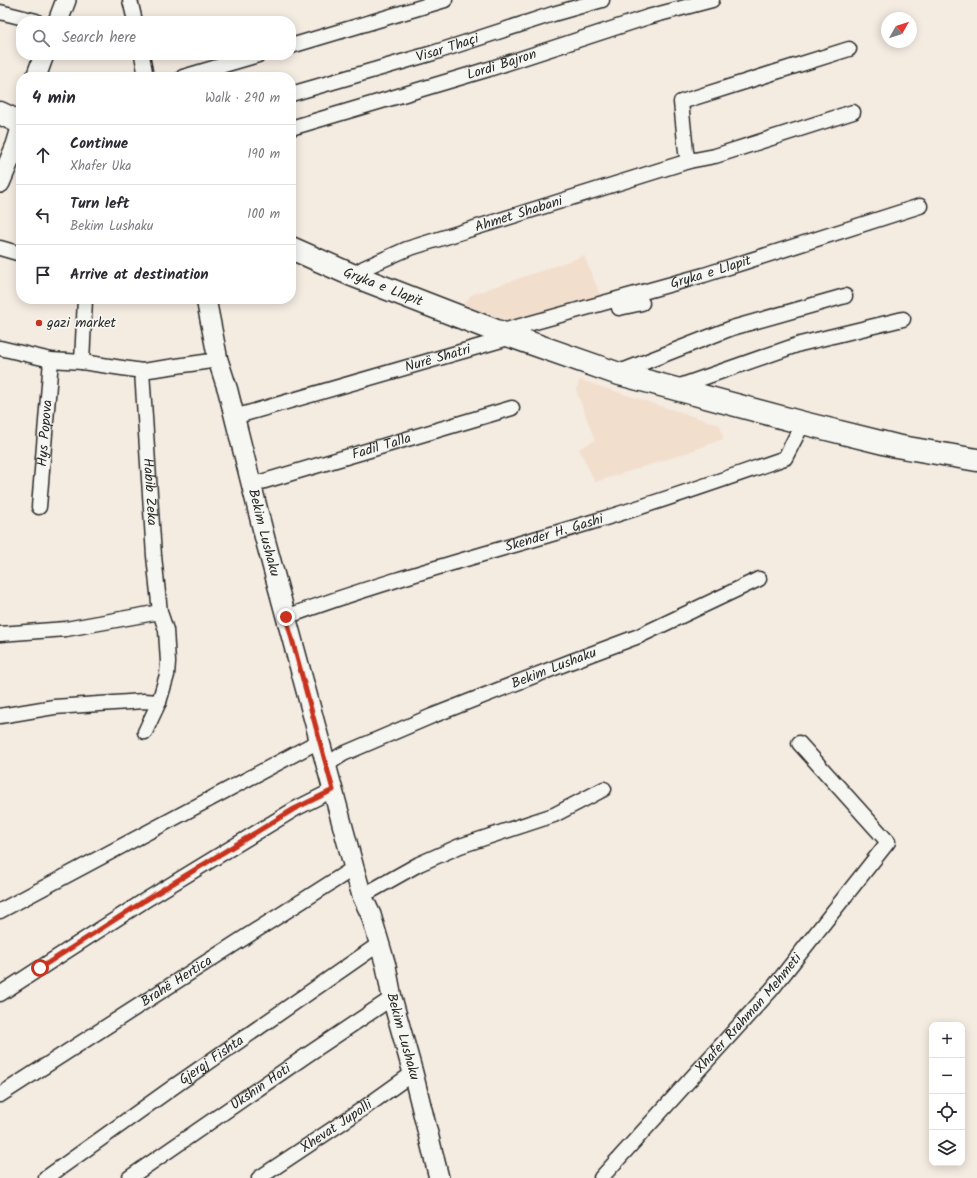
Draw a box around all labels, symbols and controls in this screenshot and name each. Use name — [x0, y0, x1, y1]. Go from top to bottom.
north arrow — [881, 12, 917, 48]
search box — [16, 16, 296, 60]
text: Search here — [62, 26, 136, 50]
icon: search — [30, 27, 52, 49]
street label: Visar Thaçi — [413, 28, 482, 68]
street label: Lordi Bajron — [464, 43, 539, 86]
text: 4 min — [32, 85, 76, 112]
text: Walk · 290 m — [205, 88, 280, 109]
text: Continue — [70, 132, 128, 156]
icon: ahead — [32, 144, 54, 166]
text: 190 m — [248, 144, 280, 165]
text: Xhafer Uka — [70, 156, 131, 177]
street label: Ahmet Shabani — [472, 190, 566, 238]
text: Turn left — [70, 192, 130, 216]
icon: left — [32, 204, 54, 226]
text: 100 m — [247, 204, 280, 225]
text: Bekim Lushaku — [70, 216, 153, 237]
street label: Gryka e Llapit — [668, 249, 755, 295]
street label: Gryka e Llapit — [340, 261, 427, 313]
text: Arrive at destination — [70, 263, 209, 287]
icon: arrive — [32, 264, 54, 286]
place label: gazi market — [46, 312, 117, 334]
marker: gazi market — [34, 318, 44, 328]
street label: Nurë Shatri — [402, 338, 474, 378]
street label: Hys Popova — [31, 399, 59, 468]
street label: Fadil Talla — [349, 427, 414, 466]
street label: Habib Zeka — [137, 457, 163, 526]
street label: Bekim Lushaku — [242, 487, 286, 579]
street label: Skender H. Gashi — [502, 508, 607, 558]
route end — [277, 608, 295, 626]
street label: Bekim Lushaku — [508, 642, 600, 695]
street label: Xhafer Rrahman Mehmeti — [690, 948, 808, 1078]
street label: Brahë Hertica — [136, 950, 217, 1013]
route start — [31, 959, 49, 977]
street label: Bekim Lushaku — [380, 991, 425, 1083]
map controls — [929, 1022, 965, 1166]
button: + — [929, 1022, 965, 1058]
street label: Gjergj Fishta — [174, 1030, 249, 1091]
street label: Ukshin Hoti — [226, 1058, 296, 1116]
button: − — [929, 1058, 965, 1094]
street label: Xhevat Jupolli — [296, 1094, 378, 1158]
button: locate — [929, 1094, 965, 1130]
button: layers — [929, 1130, 965, 1166]

